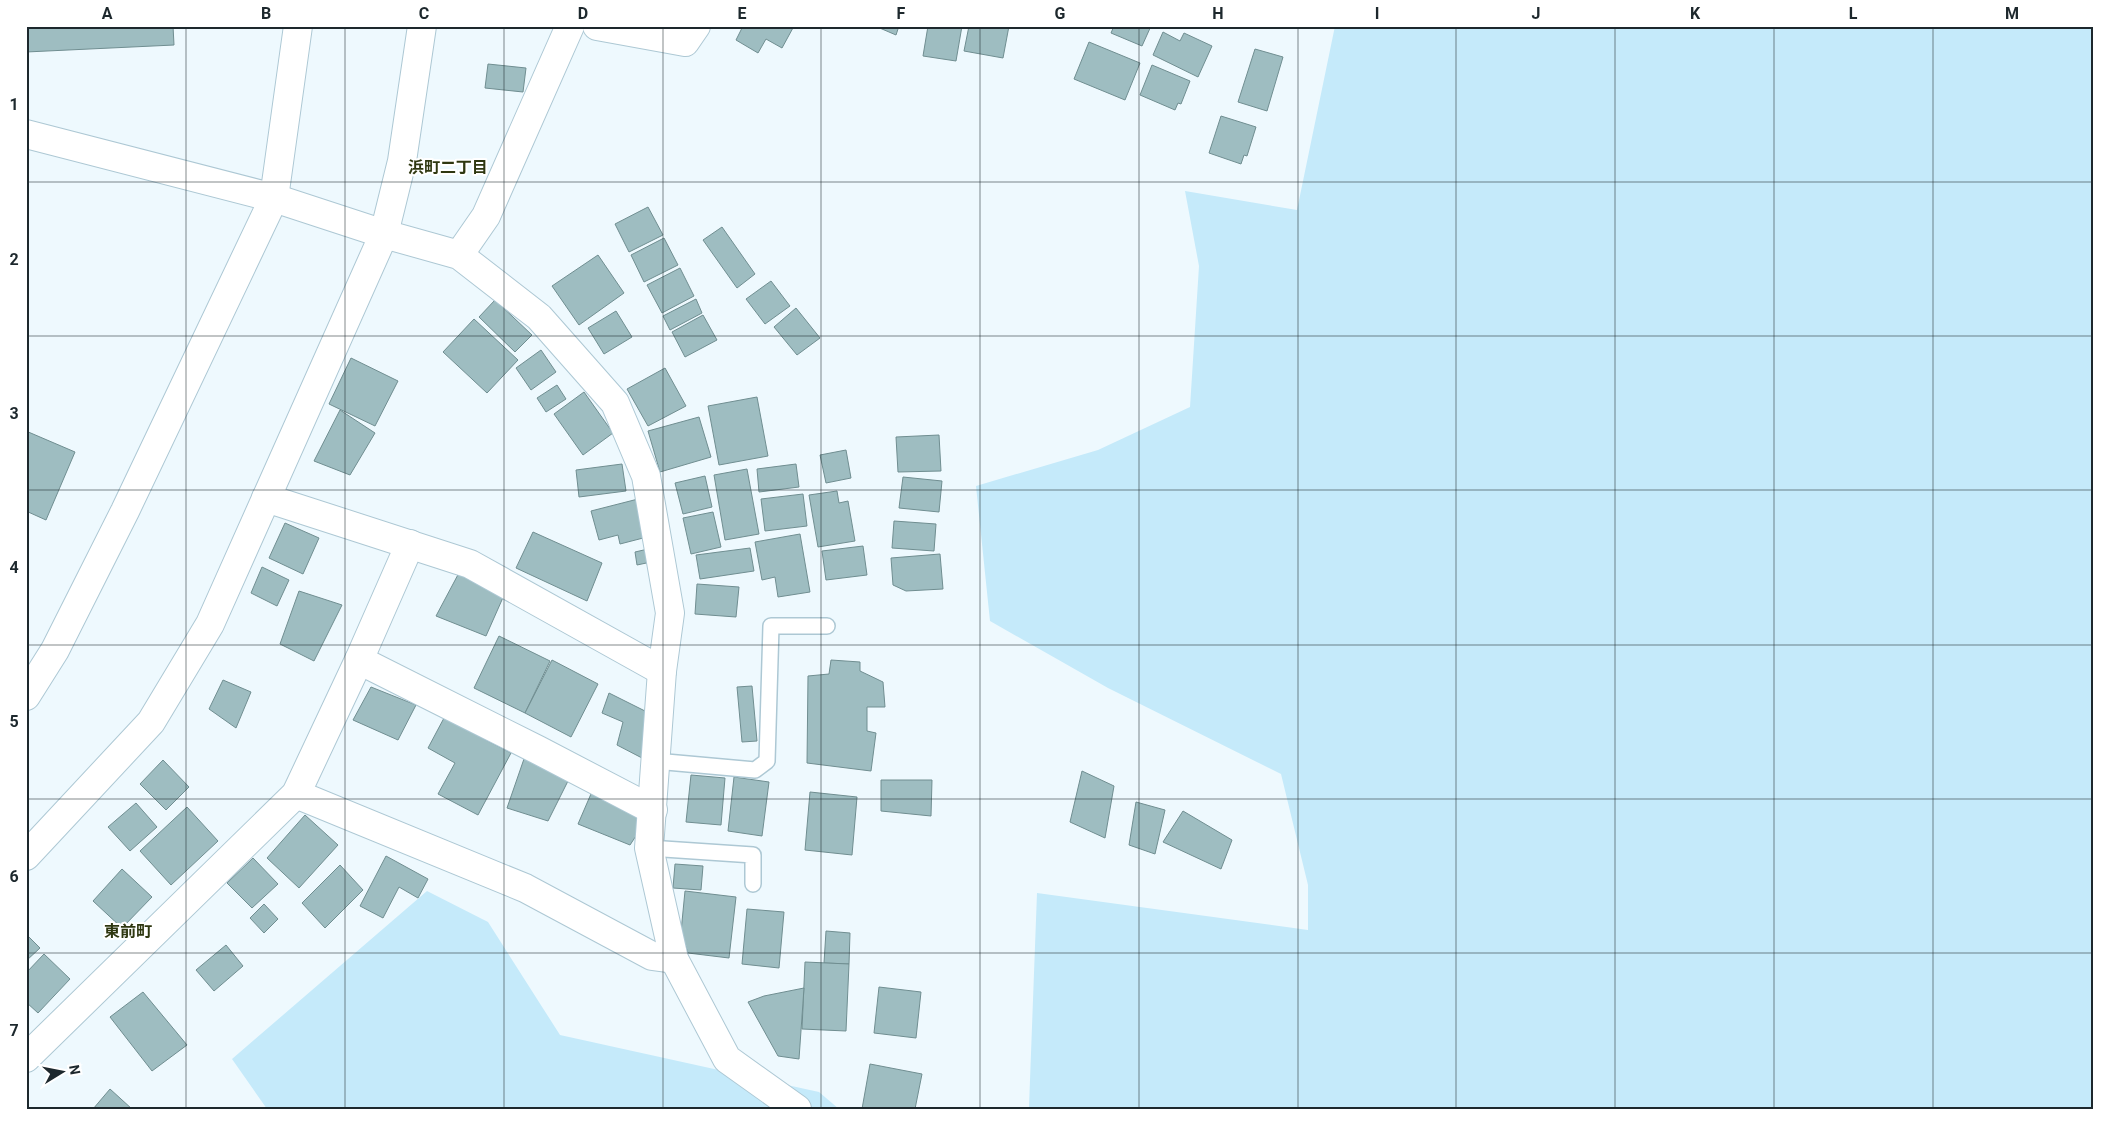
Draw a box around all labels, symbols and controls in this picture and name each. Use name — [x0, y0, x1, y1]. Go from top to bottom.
text: A — [102, 4, 113, 23]
text: B — [261, 4, 271, 23]
text: C — [419, 4, 429, 23]
text: D — [578, 4, 588, 23]
text: E — [738, 4, 747, 23]
text: F — [897, 4, 906, 23]
text: G — [1055, 4, 1066, 23]
text: H — [1212, 4, 1224, 23]
text: I — [1375, 4, 1379, 23]
text: J — [1532, 4, 1540, 23]
text: K — [1690, 4, 1701, 23]
text: L — [1849, 4, 1858, 23]
text: M — [2005, 4, 2019, 23]
text: 1 — [9, 95, 19, 114]
district label: 浜町二丁目 — [408, 158, 488, 177]
text: 2 — [9, 250, 19, 269]
text: 3 — [9, 404, 19, 423]
text: 4 — [9, 558, 19, 577]
text: 5 — [9, 712, 19, 731]
text: 6 — [9, 867, 19, 886]
district label: 東前町 — [104, 922, 152, 941]
text: 7 — [9, 1021, 19, 1040]
north arrow — [38, 1048, 88, 1098]
text: N — [66, 1063, 84, 1076]

